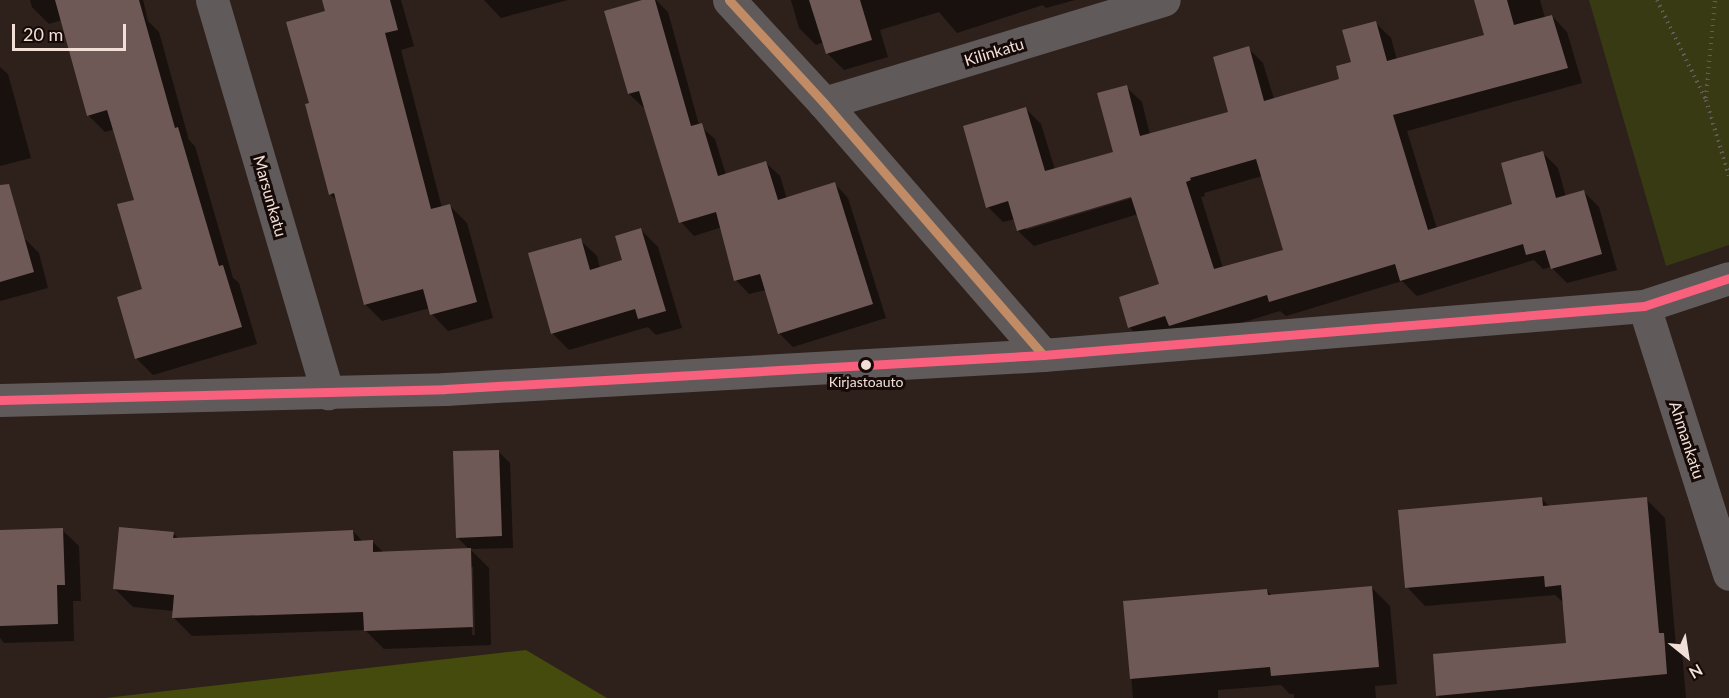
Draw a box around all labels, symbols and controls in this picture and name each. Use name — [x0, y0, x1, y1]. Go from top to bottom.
scale bar — [15, 12, 129, 50]
text: 20 m — [23, 23, 63, 45]
street label: Kilinkatu — [962, 34, 1026, 70]
street label: Marsunkatu — [249, 153, 291, 239]
marker: Kirjastoauto — [860, 359, 872, 371]
place label: Kirjastoauto — [829, 374, 903, 390]
street label: Ahmankatu — [1665, 399, 1709, 481]
north arrow — [1657, 626, 1717, 686]
text: N — [1686, 661, 1706, 683]

